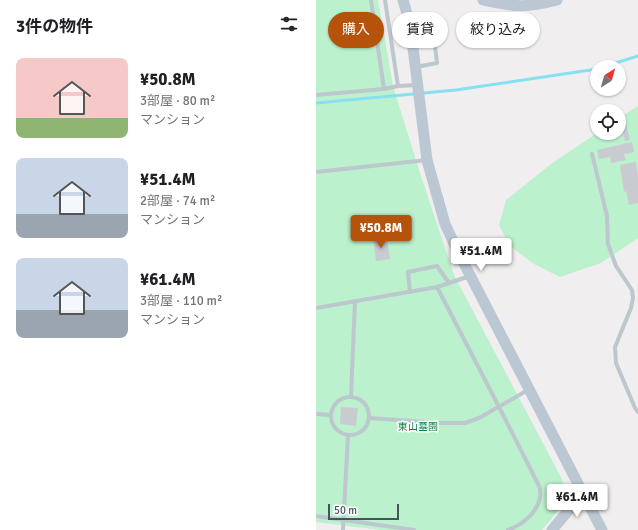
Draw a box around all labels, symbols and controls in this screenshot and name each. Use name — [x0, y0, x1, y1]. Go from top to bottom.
chip: 購入 — [328, 12, 384, 48]
chip: 賃貸 — [392, 12, 448, 48]
chip: 絞り込み — [456, 12, 540, 48]
icon: filters — [278, 13, 300, 35]
text: 3件の物件 — [16, 16, 93, 37]
north arrow — [590, 60, 626, 96]
map controls — [590, 60, 626, 140]
text: ¥50.8M — [140, 69, 196, 90]
icon: home — [48, 74, 96, 122]
text: 3部屋 · 80 m² — [140, 93, 215, 109]
button: locate — [590, 104, 626, 140]
text: マンション — [140, 112, 205, 128]
text: ¥51.4M — [140, 169, 196, 190]
icon: home — [48, 174, 96, 222]
text: 2部屋 · 74 m² — [140, 193, 215, 209]
text: マンション — [140, 212, 205, 228]
pin: ¥50.8M — [348, 215, 414, 249]
text: ¥50.8M — [360, 220, 402, 236]
pin: ¥51.4M — [448, 238, 514, 272]
text: ¥51.4M — [460, 243, 502, 259]
text: ¥61.4M — [140, 269, 196, 290]
icon: home — [48, 274, 96, 322]
text: 3部屋 · 110 m² — [140, 293, 222, 309]
text: マンション — [140, 312, 205, 328]
park label: 東山墓園 — [398, 421, 438, 433]
pin: ¥61.4M — [544, 484, 610, 518]
text: ¥61.4M — [556, 489, 598, 505]
scale bar — [328, 502, 399, 521]
text: 50 m — [334, 504, 357, 517]

